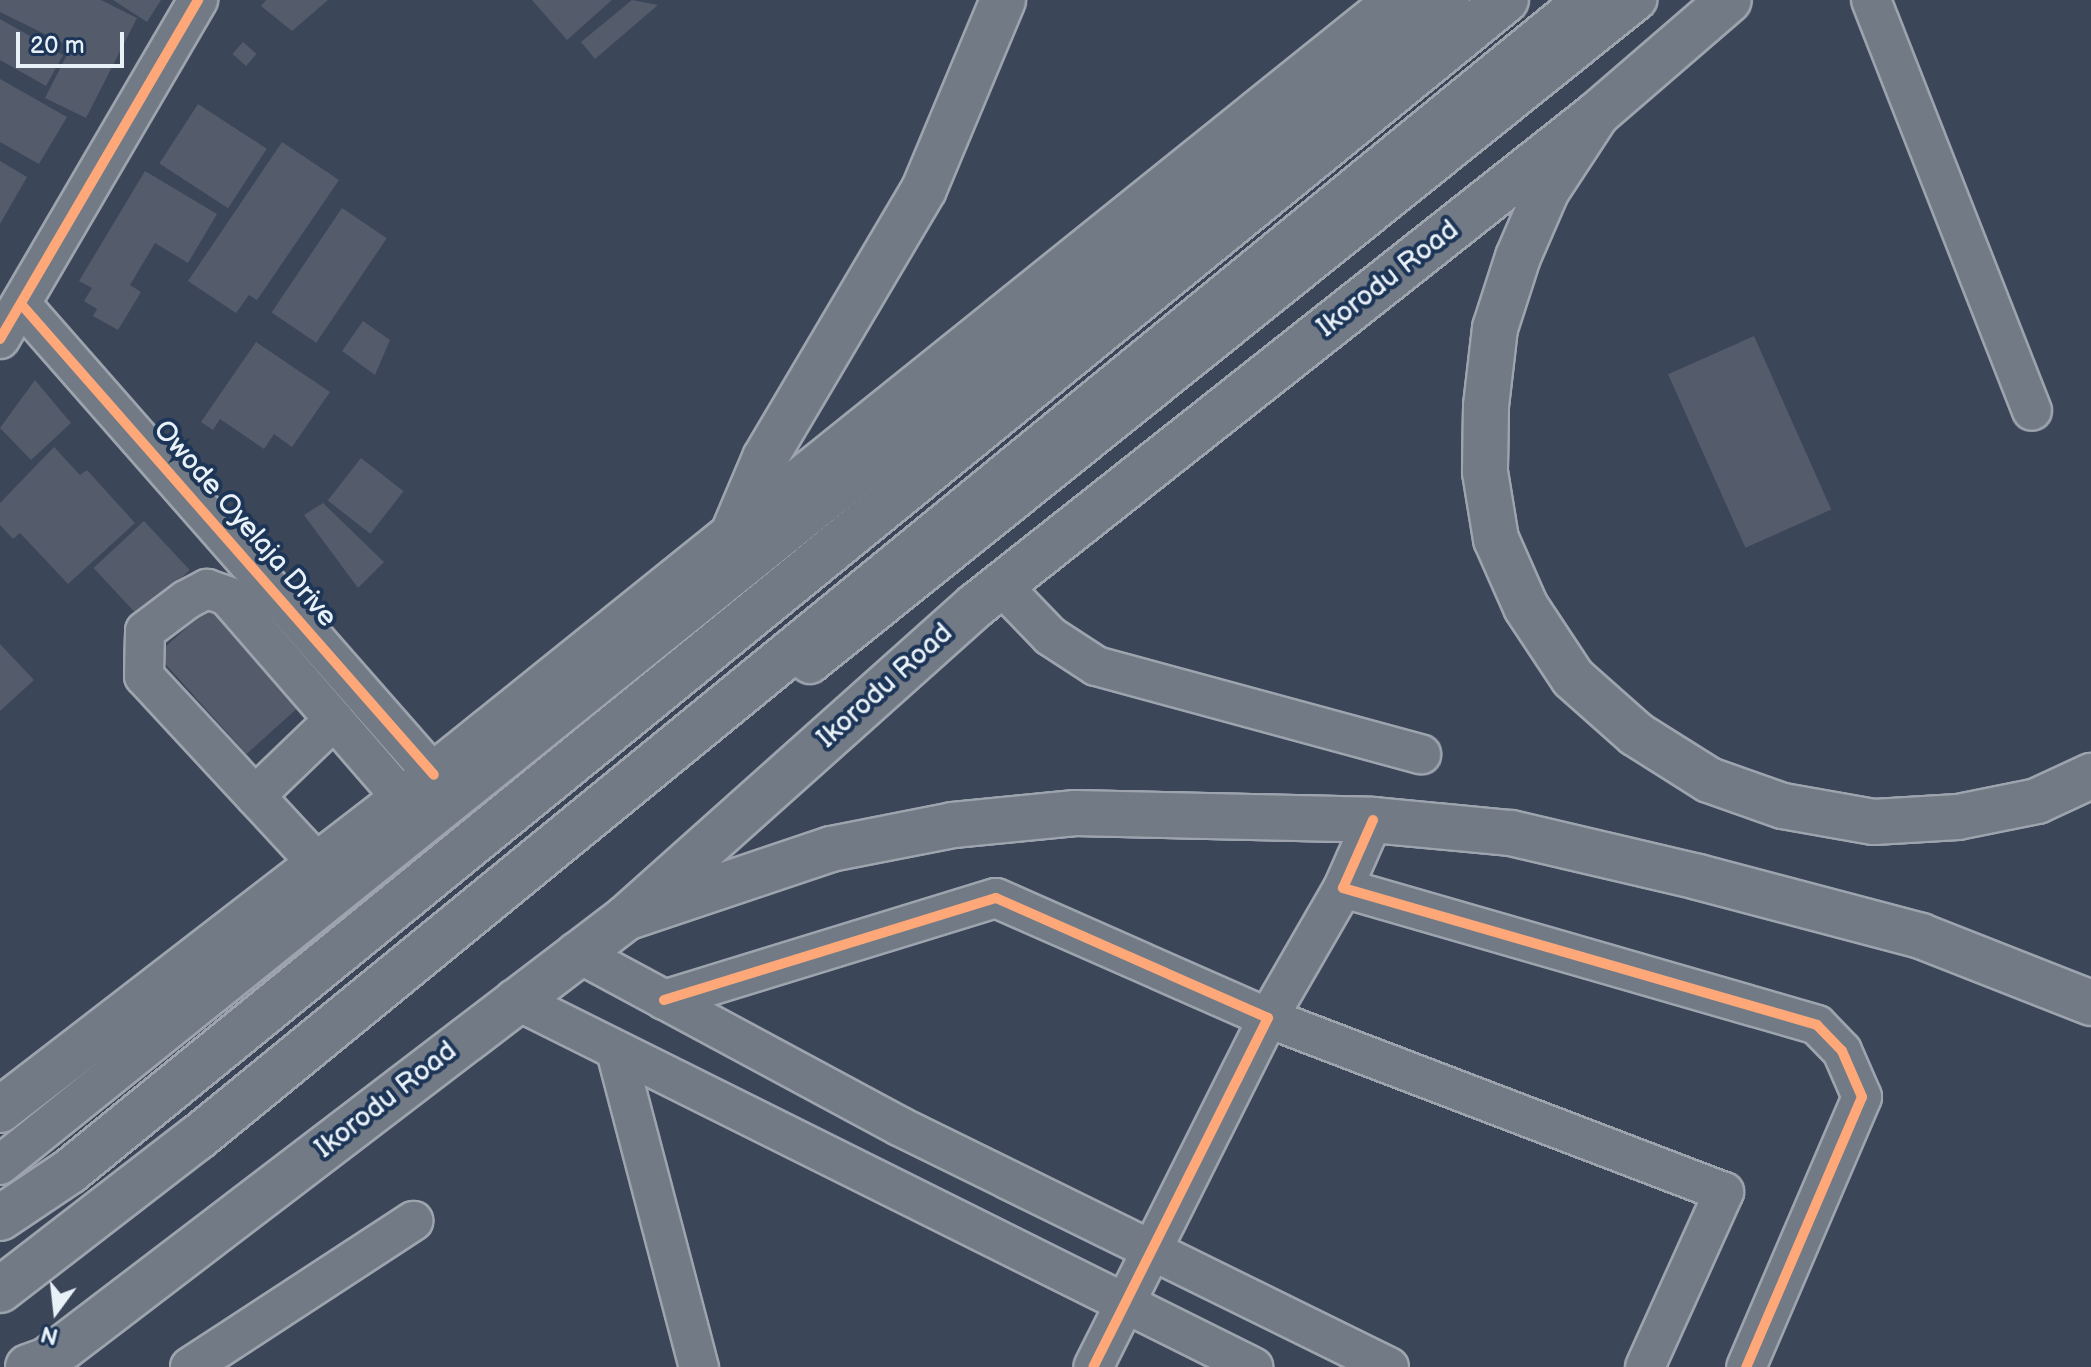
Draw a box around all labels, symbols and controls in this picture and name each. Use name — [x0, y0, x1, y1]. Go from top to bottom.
scale bar — [20, 16, 128, 66]
text: 20 m — [30, 31, 85, 60]
street label: Ikorodu Road — [1311, 213, 1465, 345]
street label: Owode Oyelaja Drive — [146, 414, 344, 634]
street label: Ikorodu Road — [811, 617, 959, 755]
street label: Ikorodu Road — [309, 1034, 463, 1166]
north arrow — [16, 1271, 96, 1351]
text: N — [38, 1319, 61, 1350]

